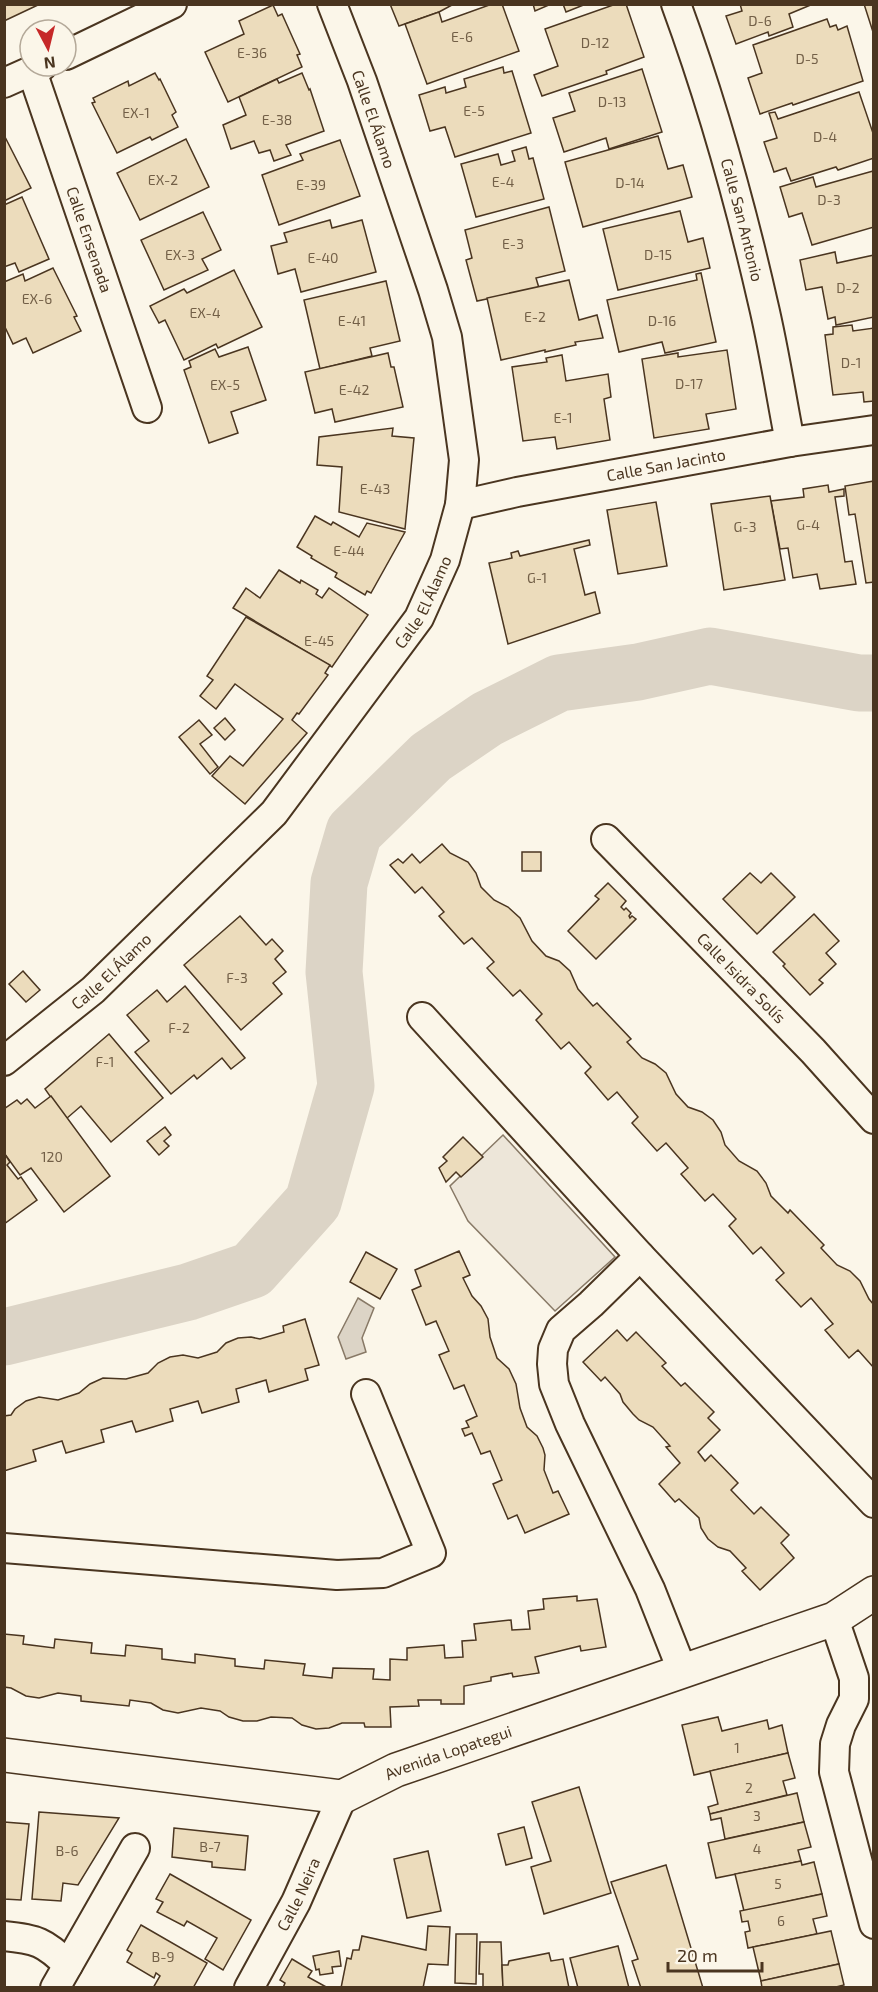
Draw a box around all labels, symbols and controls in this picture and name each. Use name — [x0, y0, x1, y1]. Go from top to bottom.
house number: D-6 — [748, 12, 772, 29]
north arrow — [18, 18, 78, 78]
house number: E-6 — [451, 28, 473, 45]
house number: D-12 — [581, 34, 609, 51]
house number: E-36 — [237, 44, 267, 61]
house number: D-5 — [795, 50, 819, 67]
text: N — [43, 53, 57, 74]
street label: Calle El Álamo — [349, 67, 400, 170]
house number: D-13 — [598, 93, 626, 110]
house number: E-5 — [463, 102, 485, 119]
house number: EX-1 — [122, 104, 150, 121]
house number: E-38 — [262, 111, 292, 128]
house number: D-4 — [813, 128, 837, 145]
street label: Calle San Antonio — [718, 156, 768, 283]
house number: EX-2 — [148, 171, 178, 188]
house number: E-4 — [492, 173, 514, 190]
house number: D-14 — [615, 174, 645, 191]
house number: E-39 — [296, 176, 326, 193]
street label: Calle Ensenada — [63, 184, 117, 295]
house number: D-3 — [817, 191, 841, 208]
house number: E-3 — [502, 235, 524, 252]
house number: EX-3 — [165, 246, 195, 263]
house number: D-15 — [644, 246, 672, 263]
house number: E-40 — [307, 249, 339, 266]
house number: D-2 — [836, 279, 860, 296]
house number: EX-6 — [22, 290, 52, 307]
house number: EX-4 — [189, 304, 221, 321]
house number: E-2 — [524, 308, 546, 325]
house number: E-41 — [338, 312, 366, 329]
house number: D-16 — [648, 312, 676, 329]
house number: D-1 — [841, 354, 861, 371]
house number: D-17 — [675, 375, 703, 392]
house number: EX-5 — [210, 376, 240, 393]
house number: E-42 — [339, 381, 369, 398]
house number: E-1 — [553, 409, 573, 426]
street label: Calle San Jacinto — [605, 444, 727, 484]
house number: E-43 — [360, 480, 390, 497]
house number: G-4 — [796, 516, 820, 533]
house number: G-3 — [734, 518, 756, 535]
house number: E-44 — [333, 542, 365, 559]
street label: Calle El Álamo — [390, 552, 455, 652]
house number: G-1 — [527, 569, 547, 586]
house number: E-45 — [304, 632, 334, 649]
street label: Calle Isidra Solís — [694, 928, 790, 1027]
street label: Calle El Álamo — [67, 929, 155, 1013]
house number: F-3 — [226, 969, 248, 986]
house number: F-2 — [168, 1019, 190, 1036]
house number: F-1 — [96, 1053, 114, 1070]
house number: 120 — [41, 1148, 63, 1165]
street label: Avenida Lopategui — [381, 1721, 514, 1783]
house number: 1 — [734, 1739, 740, 1756]
house number: 2 — [745, 1779, 753, 1796]
house number: 3 — [753, 1807, 761, 1824]
house number: B-7 — [199, 1838, 221, 1855]
house number: 4 — [753, 1840, 761, 1857]
house number: B-6 — [56, 1842, 78, 1859]
street label: Calle Neira — [272, 1855, 323, 1934]
house number: 5 — [774, 1875, 782, 1892]
house number: 6 — [777, 1912, 785, 1929]
scale bar — [668, 1935, 762, 1973]
text: 20 m — [677, 1944, 718, 1966]
house number: B-9 — [152, 1948, 174, 1965]

